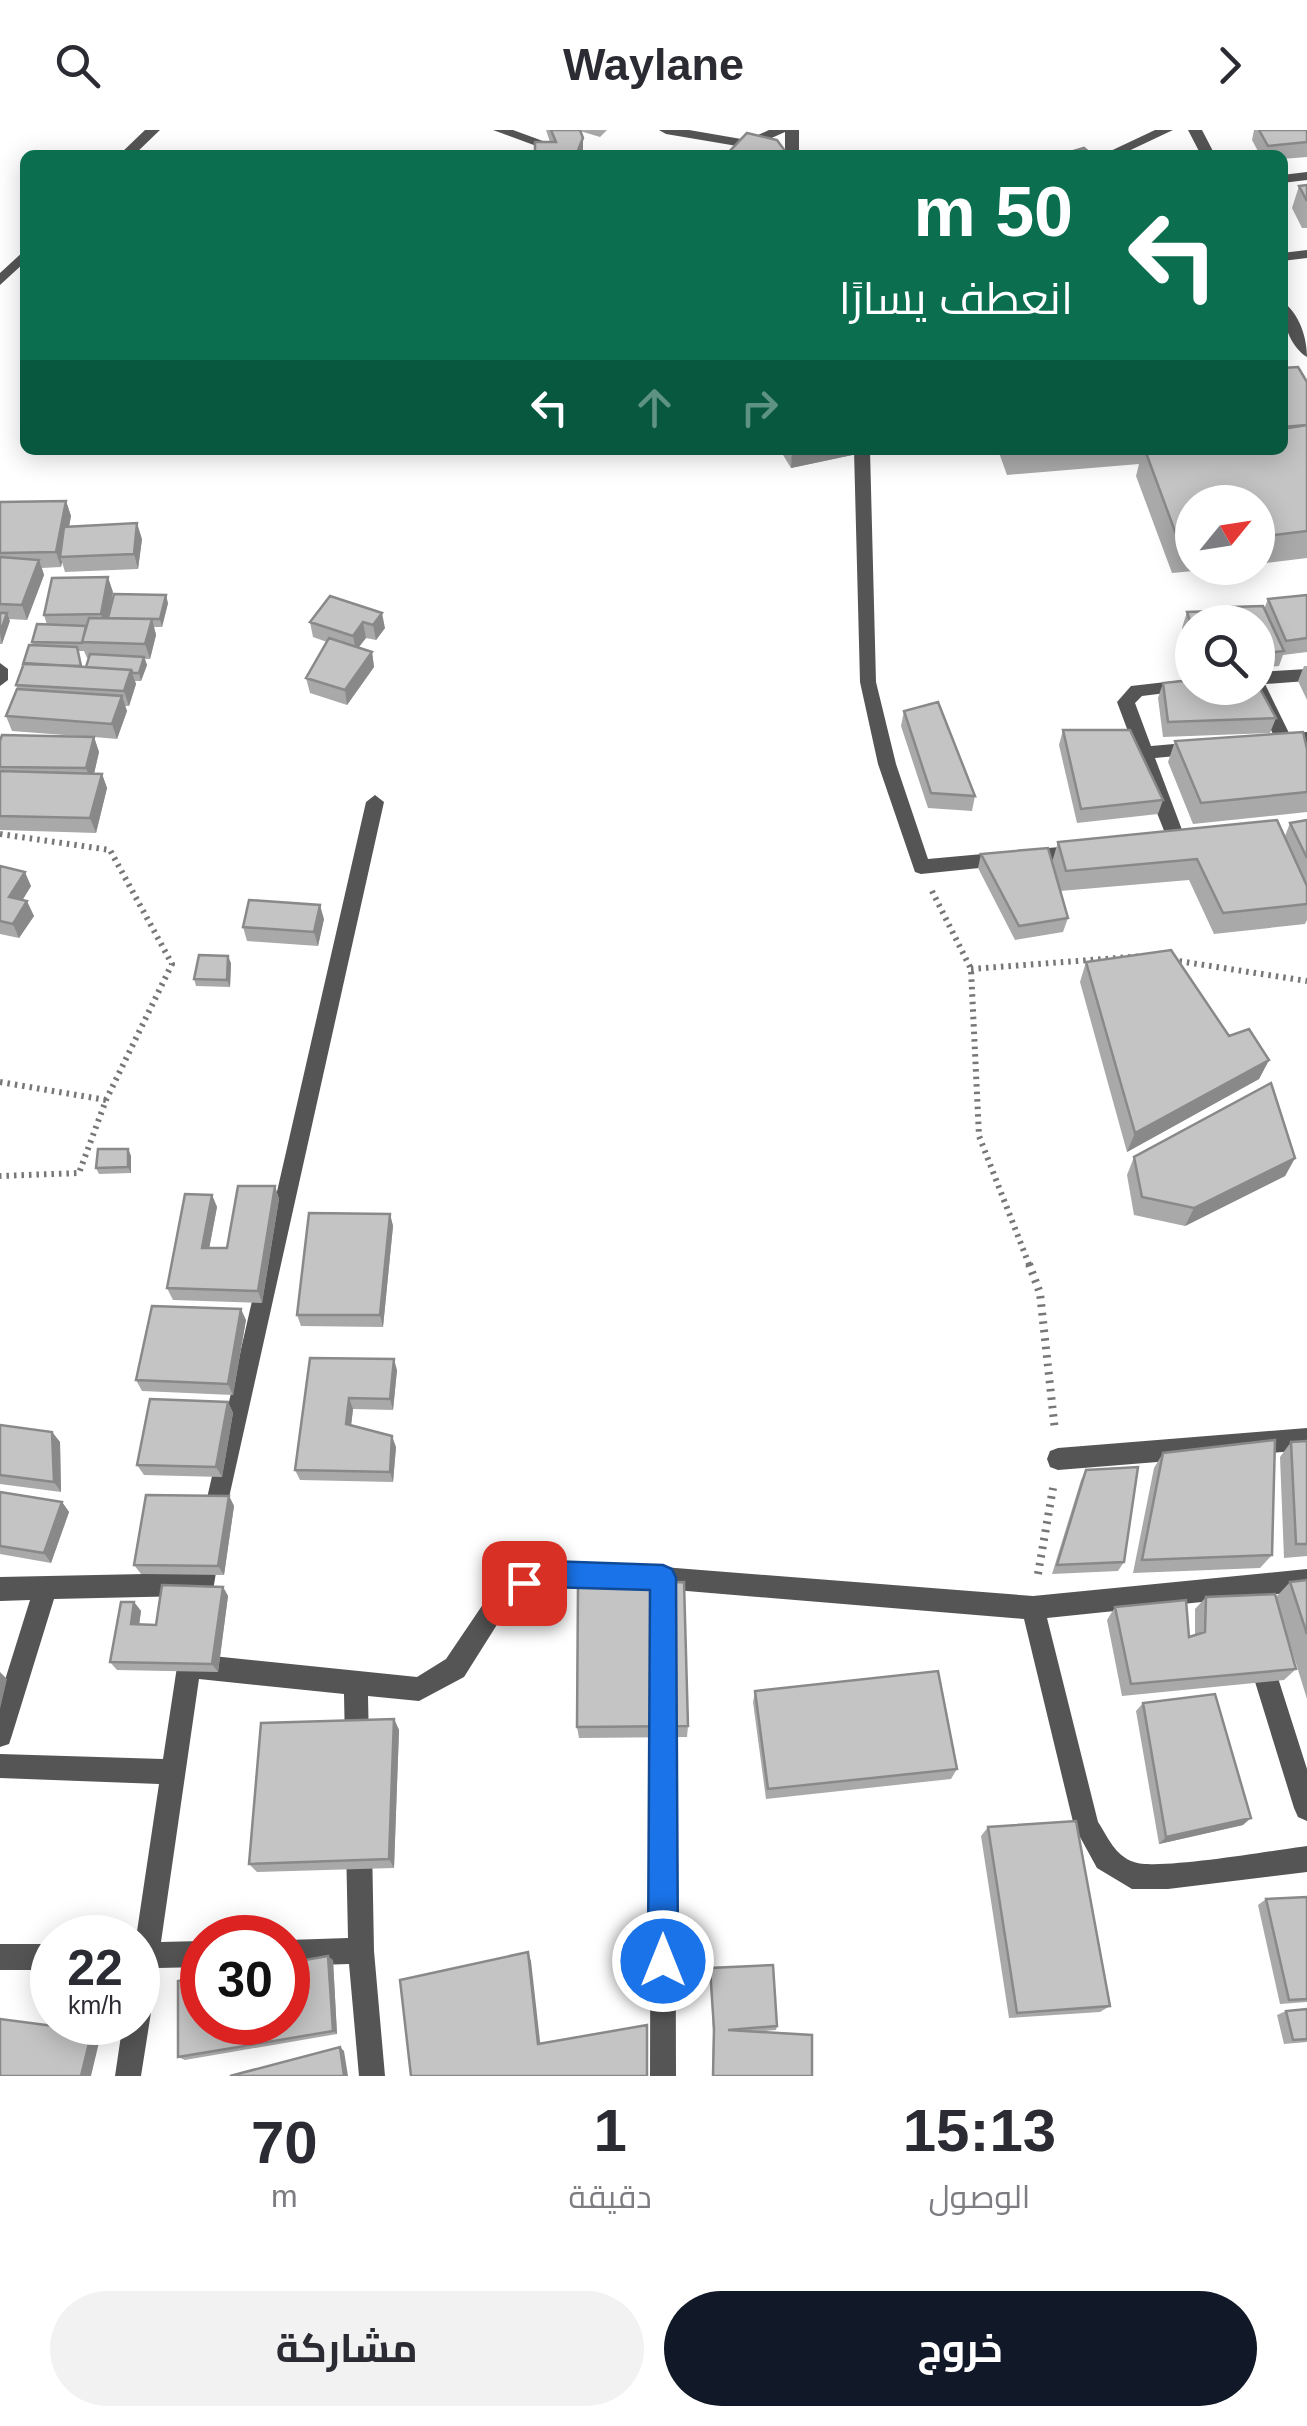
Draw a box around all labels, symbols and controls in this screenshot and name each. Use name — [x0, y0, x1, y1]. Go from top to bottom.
icon: search — [50, 38, 105, 93]
icon: forward — [1202, 38, 1257, 93]
text: Waylane — [563, 39, 744, 90]
text: 50 m — [913, 173, 1073, 251]
icon: left — [1108, 190, 1238, 320]
text: انعطف يسارًا — [839, 273, 1073, 324]
icon: left — [522, 380, 577, 435]
icon: ahead — [627, 380, 682, 435]
icon: right — [732, 380, 787, 435]
north arrow — [1175, 485, 1275, 585]
map controls — [1175, 485, 1275, 705]
button: search — [1175, 605, 1275, 705]
pin — [482, 1541, 567, 1626]
icon: arrive — [497, 1556, 552, 1611]
position arrow — [611, 1909, 715, 2013]
speed limit sign: 30 — [180, 1915, 310, 2045]
text: 22 — [67, 1940, 123, 1996]
text: km/h — [68, 1991, 122, 2019]
text: 1 — [593, 2097, 627, 2164]
text: 15:13 — [903, 2097, 1056, 2164]
text: 70 — [251, 2109, 318, 2176]
text: m — [271, 2178, 298, 2214]
text: دقيقة — [569, 2179, 652, 2215]
text: الوصول — [928, 2179, 1030, 2215]
button: مشاركة — [50, 2291, 644, 2406]
button: خروج — [664, 2291, 1257, 2406]

